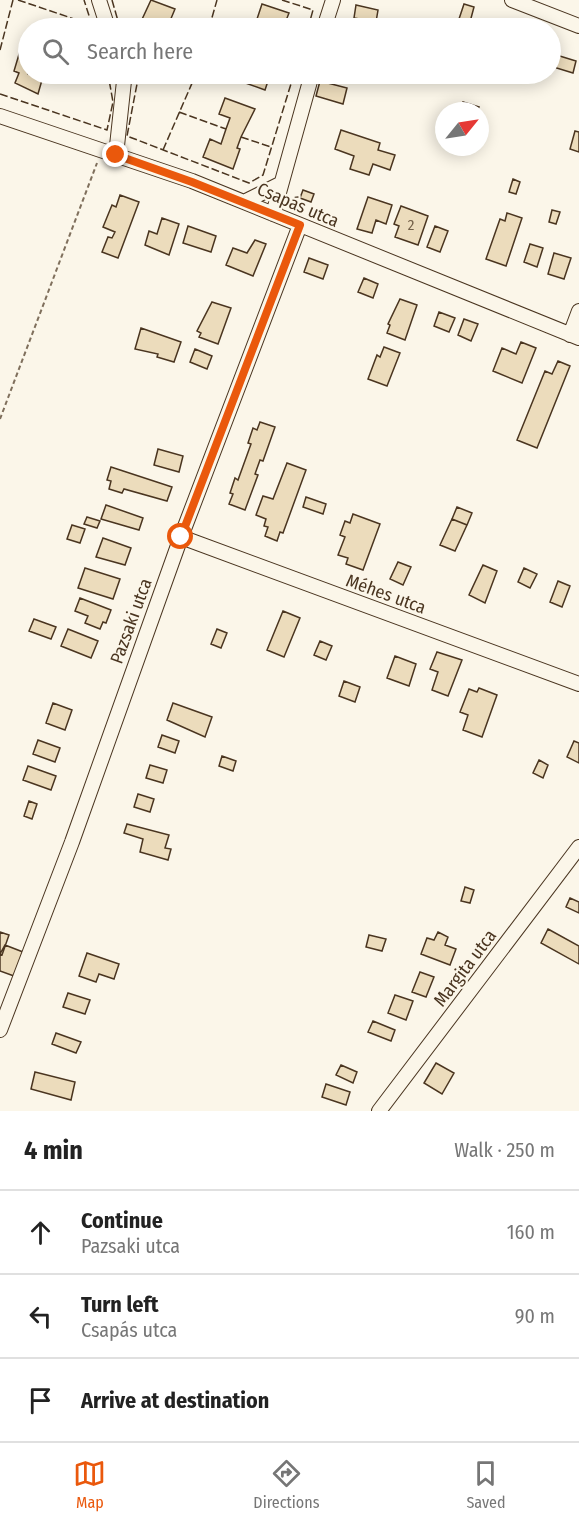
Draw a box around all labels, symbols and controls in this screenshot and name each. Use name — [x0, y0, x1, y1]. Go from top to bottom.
search box — [18, 18, 561, 84]
icon: search — [39, 35, 72, 68]
text: Search here — [87, 38, 193, 65]
north arrow — [435, 102, 489, 156]
route end — [102, 141, 128, 167]
street label: Csapás utca — [254, 178, 342, 232]
house number: 2 — [408, 216, 415, 234]
route start — [167, 523, 193, 549]
street label: Méhes utca — [343, 569, 429, 619]
street label: Pazsaki utca — [105, 575, 157, 667]
street label: Margita utca — [429, 925, 501, 1011]
text: 4 min — [24, 1135, 83, 1166]
text: Walk · 250 m — [454, 1138, 555, 1162]
text: Continue — [81, 1207, 163, 1234]
icon: ahead — [24, 1216, 57, 1249]
text: 160 m — [507, 1220, 555, 1244]
text: Pazsaki utca — [81, 1234, 180, 1258]
text: Turn left — [81, 1291, 159, 1318]
icon: left — [24, 1300, 57, 1333]
text: 90 m — [515, 1304, 555, 1328]
text: Csapás utca — [81, 1318, 177, 1342]
icon: arrive — [24, 1384, 57, 1417]
text: Arrive at destination — [81, 1387, 269, 1414]
tab: Map — [73, 1457, 106, 1512]
tab: Directions — [253, 1457, 320, 1512]
tab: Saved — [466, 1457, 506, 1512]

